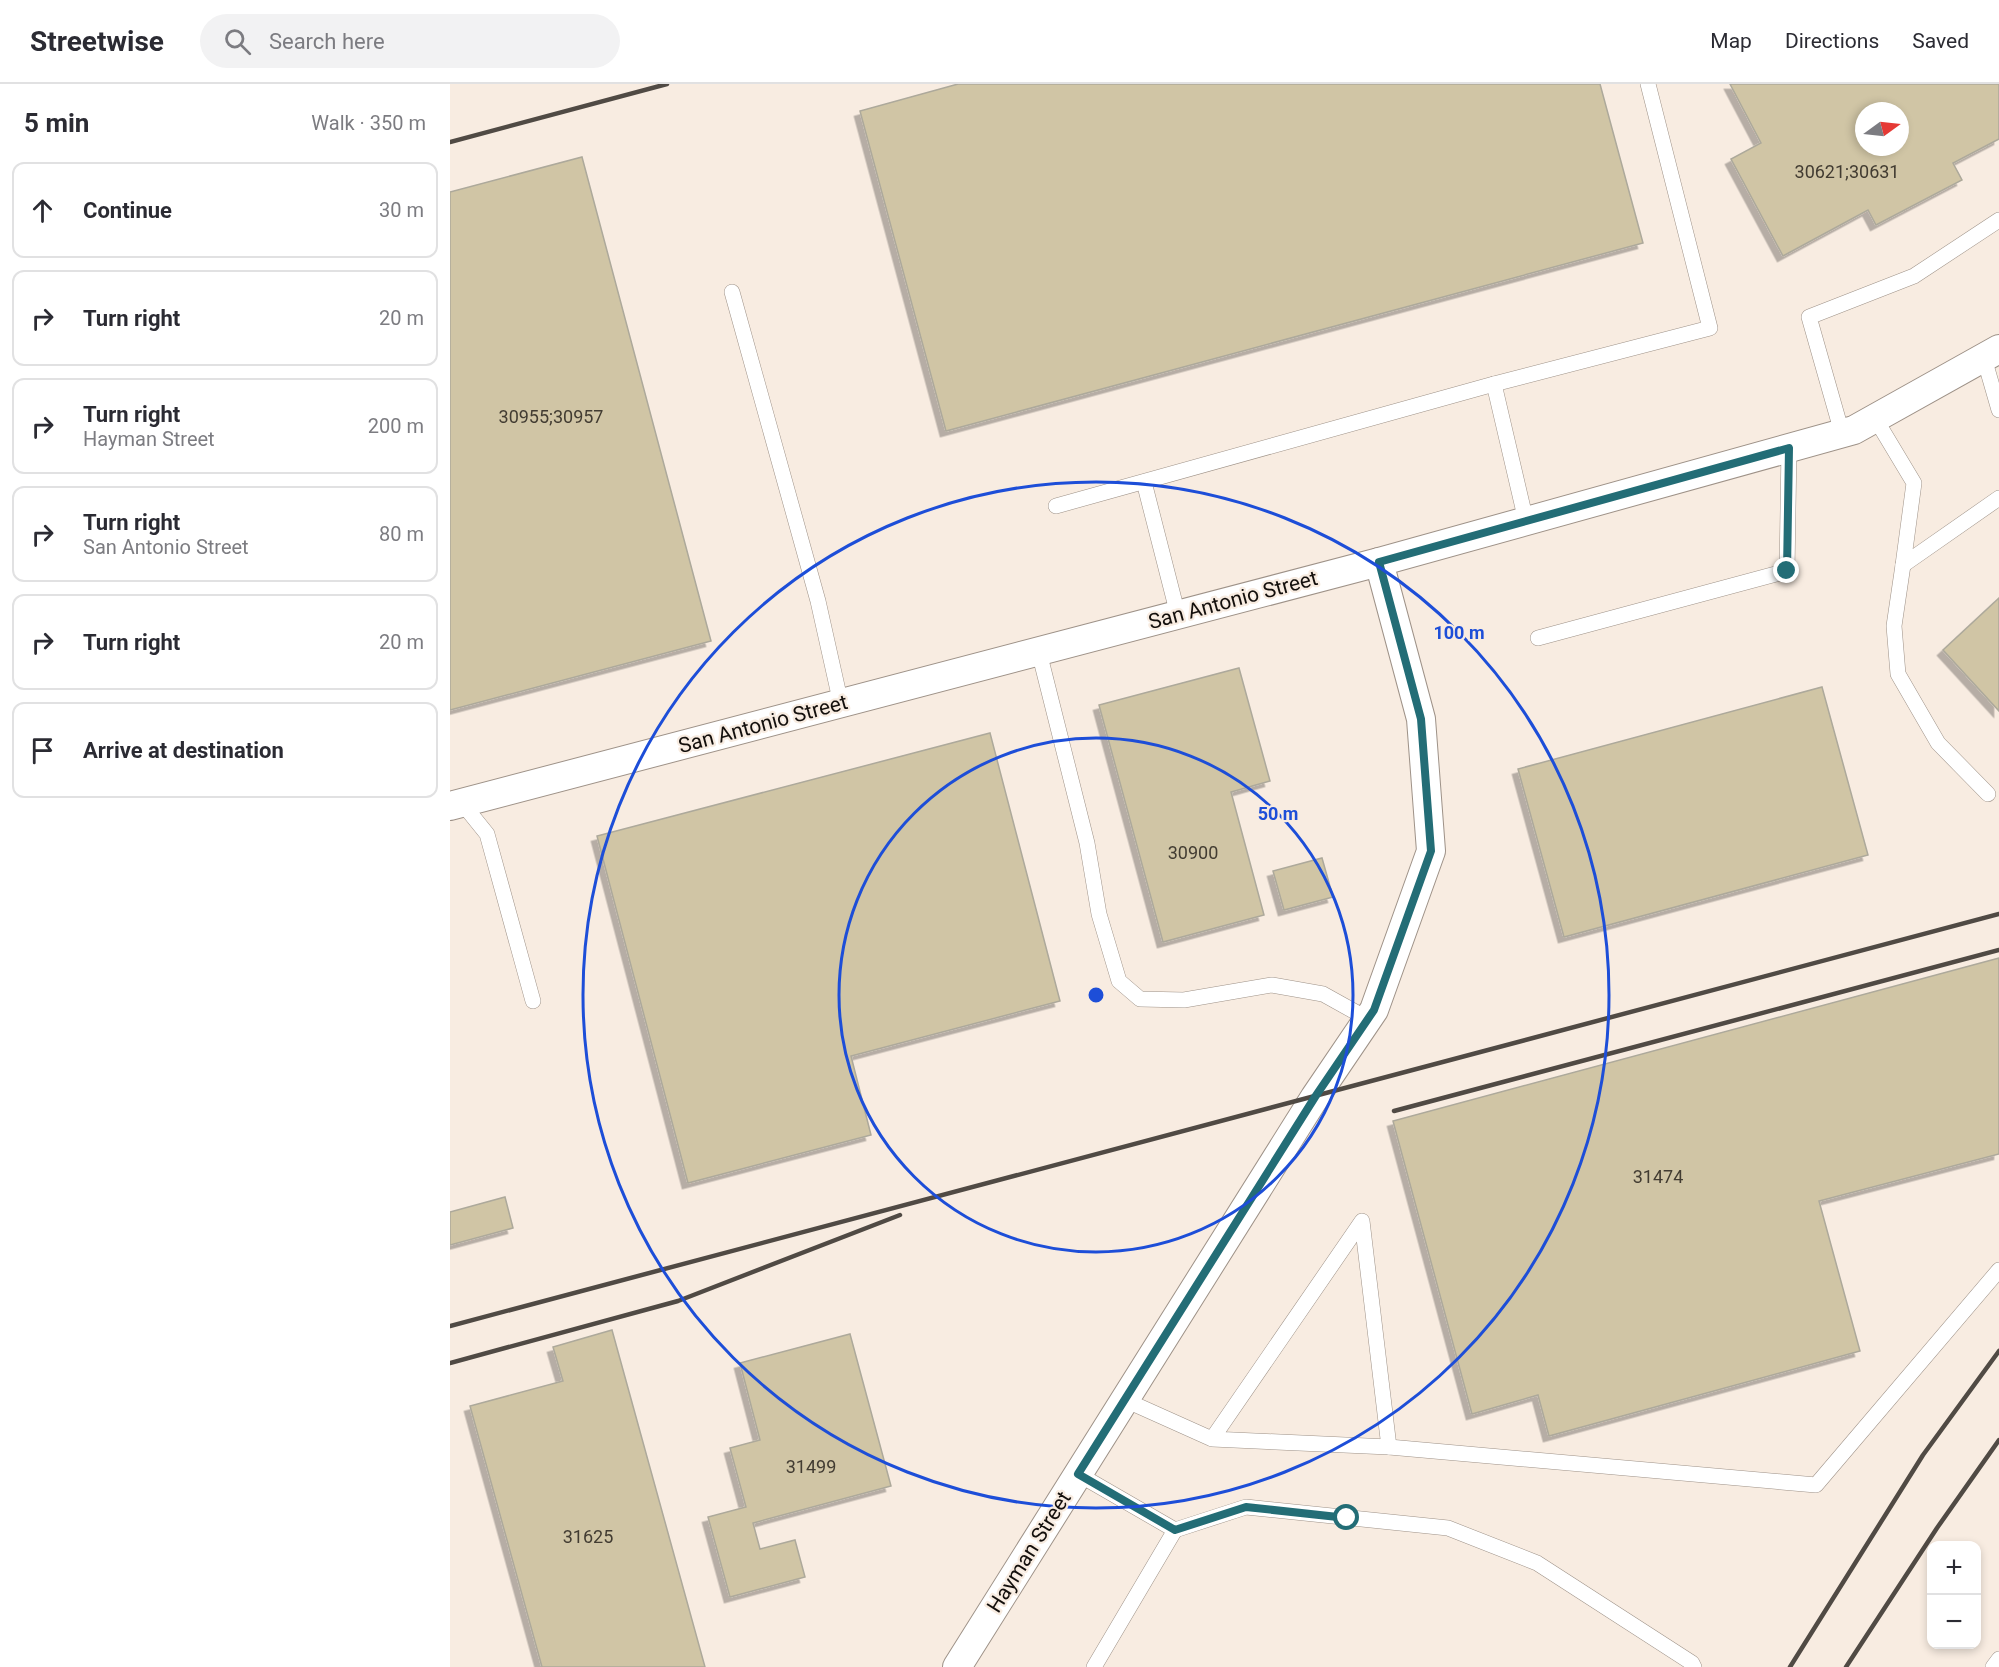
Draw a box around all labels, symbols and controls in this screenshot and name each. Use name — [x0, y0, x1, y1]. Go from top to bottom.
search box — [200, 14, 620, 68]
text: Streetwise — [30, 25, 164, 58]
icon: search — [221, 25, 254, 58]
text: Search here — [269, 29, 385, 54]
text: Map — [1710, 29, 1752, 53]
text: Directions — [1785, 29, 1879, 53]
text: Saved — [1912, 29, 1969, 53]
north arrow — [1855, 102, 1909, 156]
text: 5 min — [24, 108, 89, 138]
text: Walk · 350 m — [311, 111, 426, 135]
house number: 30621;30631 — [1795, 161, 1899, 182]
icon: ahead — [26, 194, 59, 227]
text: Continue — [83, 198, 172, 223]
text: 30 m — [379, 198, 424, 222]
icon: right — [26, 302, 59, 335]
text: Turn right — [83, 306, 180, 331]
text: 20 m — [379, 306, 424, 330]
text: Turn right — [83, 402, 180, 427]
house number: 30955;30957 — [499, 406, 603, 427]
icon: right — [26, 410, 59, 443]
text: 200 m — [368, 414, 424, 438]
text: Hayman Street — [83, 427, 215, 451]
text: Turn right — [83, 510, 180, 535]
icon: right — [26, 518, 59, 551]
text: 80 m — [379, 522, 424, 546]
text: San Antonio Street — [83, 535, 249, 559]
route end — [1773, 557, 1799, 583]
street label: San Antonio Street — [1146, 566, 1320, 634]
text: 100 m — [1433, 622, 1485, 643]
icon: right — [26, 626, 59, 659]
text: Turn right — [83, 630, 180, 655]
text: 20 m — [379, 630, 424, 654]
street label: San Antonio Street — [676, 690, 850, 758]
icon: arrive — [26, 734, 59, 767]
text: Arrive at destination — [83, 738, 284, 763]
text: 50 m — [1258, 803, 1298, 824]
house number: 30900 — [1168, 842, 1218, 863]
centre of rings — [1086, 985, 1106, 1005]
house number: 31474 — [1633, 1166, 1683, 1187]
house number: 31499 — [786, 1456, 836, 1477]
street label: Hayman Street — [982, 1487, 1076, 1617]
route start — [1333, 1504, 1359, 1530]
house number: 31625 — [563, 1526, 613, 1547]
map controls — [1927, 1541, 1981, 1649]
button: + — [1927, 1541, 1981, 1595]
button: − — [1927, 1595, 1981, 1649]

